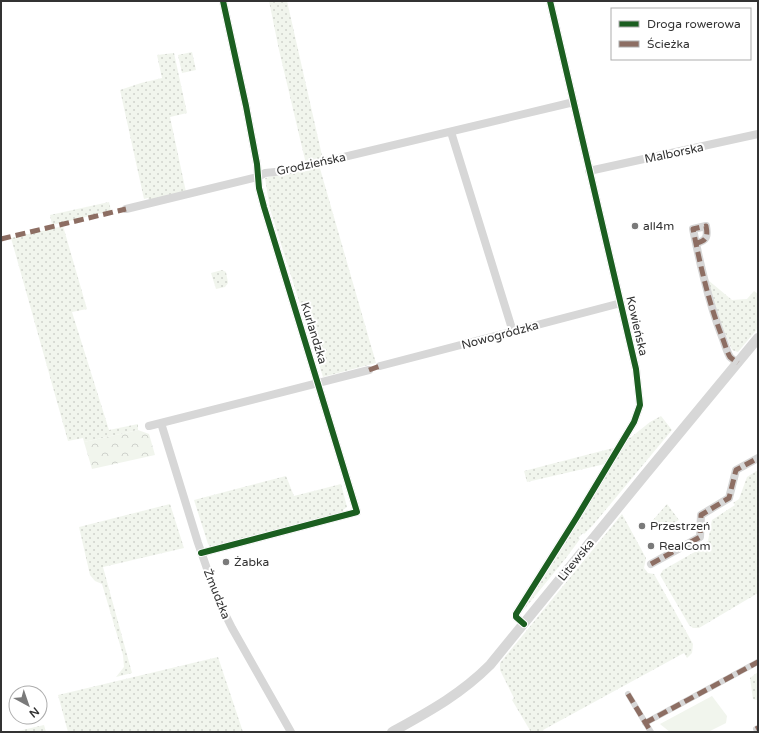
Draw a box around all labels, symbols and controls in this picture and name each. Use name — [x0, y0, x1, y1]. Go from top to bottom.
legend — [611, 8, 751, 60]
text: Droga rowerowa — [647, 17, 741, 31]
text: Ścieżka — [647, 37, 690, 51]
street label: Malborska — [643, 140, 705, 166]
street label: Grodzieńska — [275, 150, 347, 178]
place label: all4m — [643, 219, 674, 233]
marker: all4m — [630, 221, 640, 231]
street label: Kowieńska — [623, 295, 651, 357]
street label: Kurlandzka — [298, 300, 330, 366]
street label: Nowogródzka — [460, 318, 540, 352]
place label: Przestrzeń — [650, 519, 710, 533]
marker: Przestrzeń — [637, 521, 647, 531]
street label: Litewska — [555, 536, 597, 584]
place label: RealCom — [659, 539, 710, 553]
marker: RealCom — [646, 541, 656, 551]
place label: Żabka — [234, 555, 269, 569]
marker: Żabka — [221, 557, 231, 567]
street label: Żmudzka — [201, 567, 233, 621]
north arrow — [8, 685, 48, 725]
text: N — [27, 704, 42, 720]

